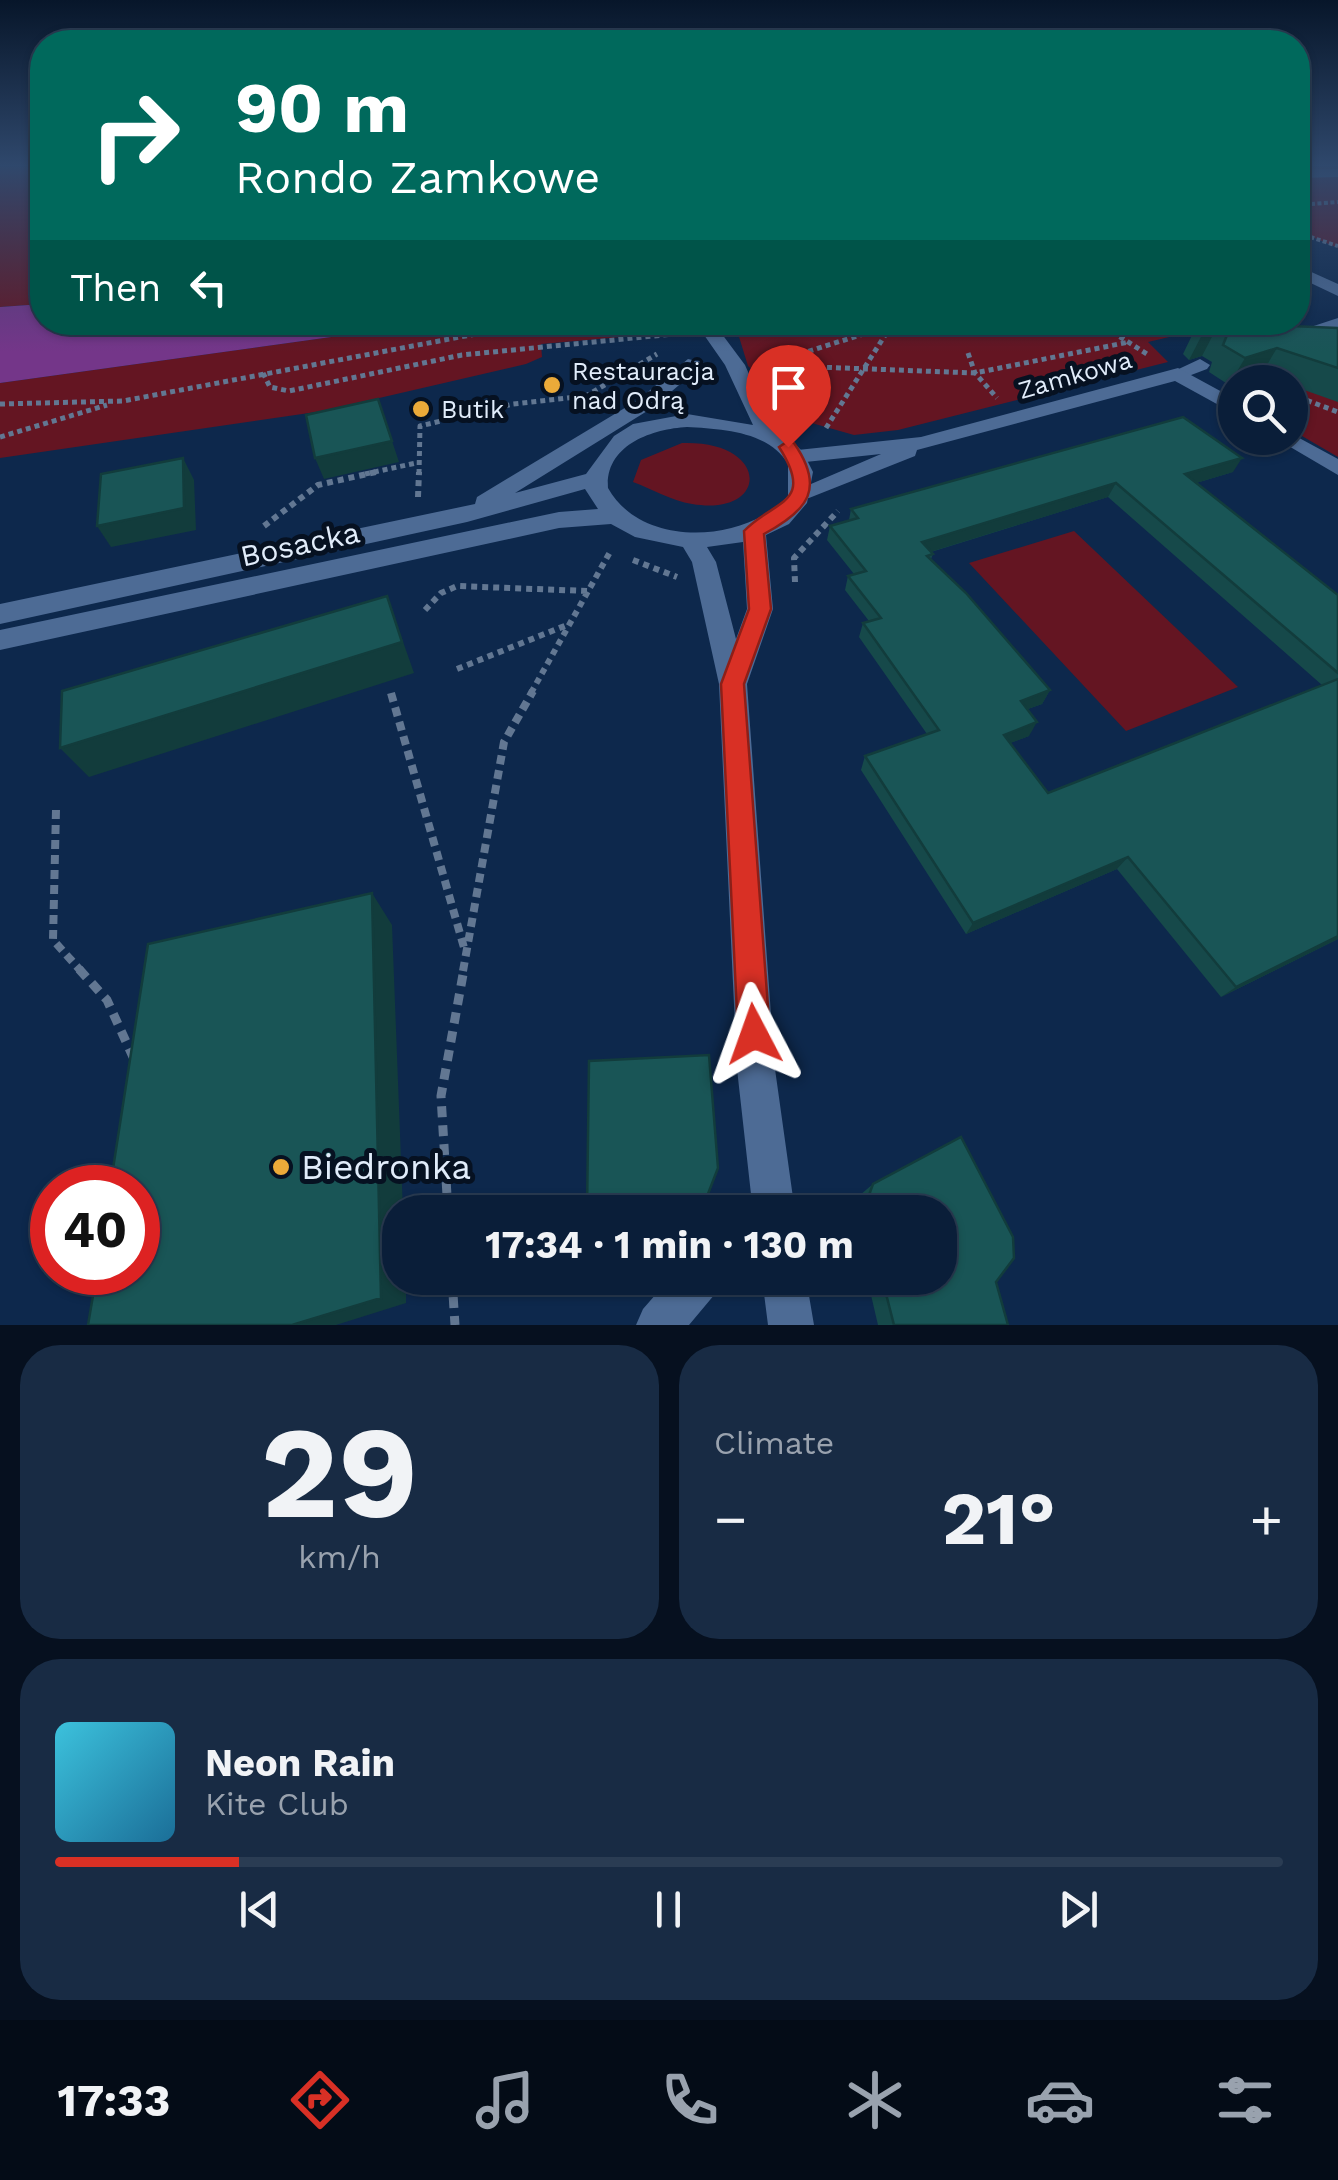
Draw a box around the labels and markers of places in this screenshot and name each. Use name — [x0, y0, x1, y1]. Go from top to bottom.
pin — [746, 345, 831, 448]
place label: Restauracja nad Odrą — [572, 357, 715, 415]
marker: Restauracja nad Odrą — [541, 374, 563, 396]
place label: Butik — [441, 395, 504, 424]
marker: Butik — [410, 398, 432, 420]
place label: Biedronka — [301, 1146, 471, 1188]
marker: Biedronka — [270, 1156, 292, 1178]

